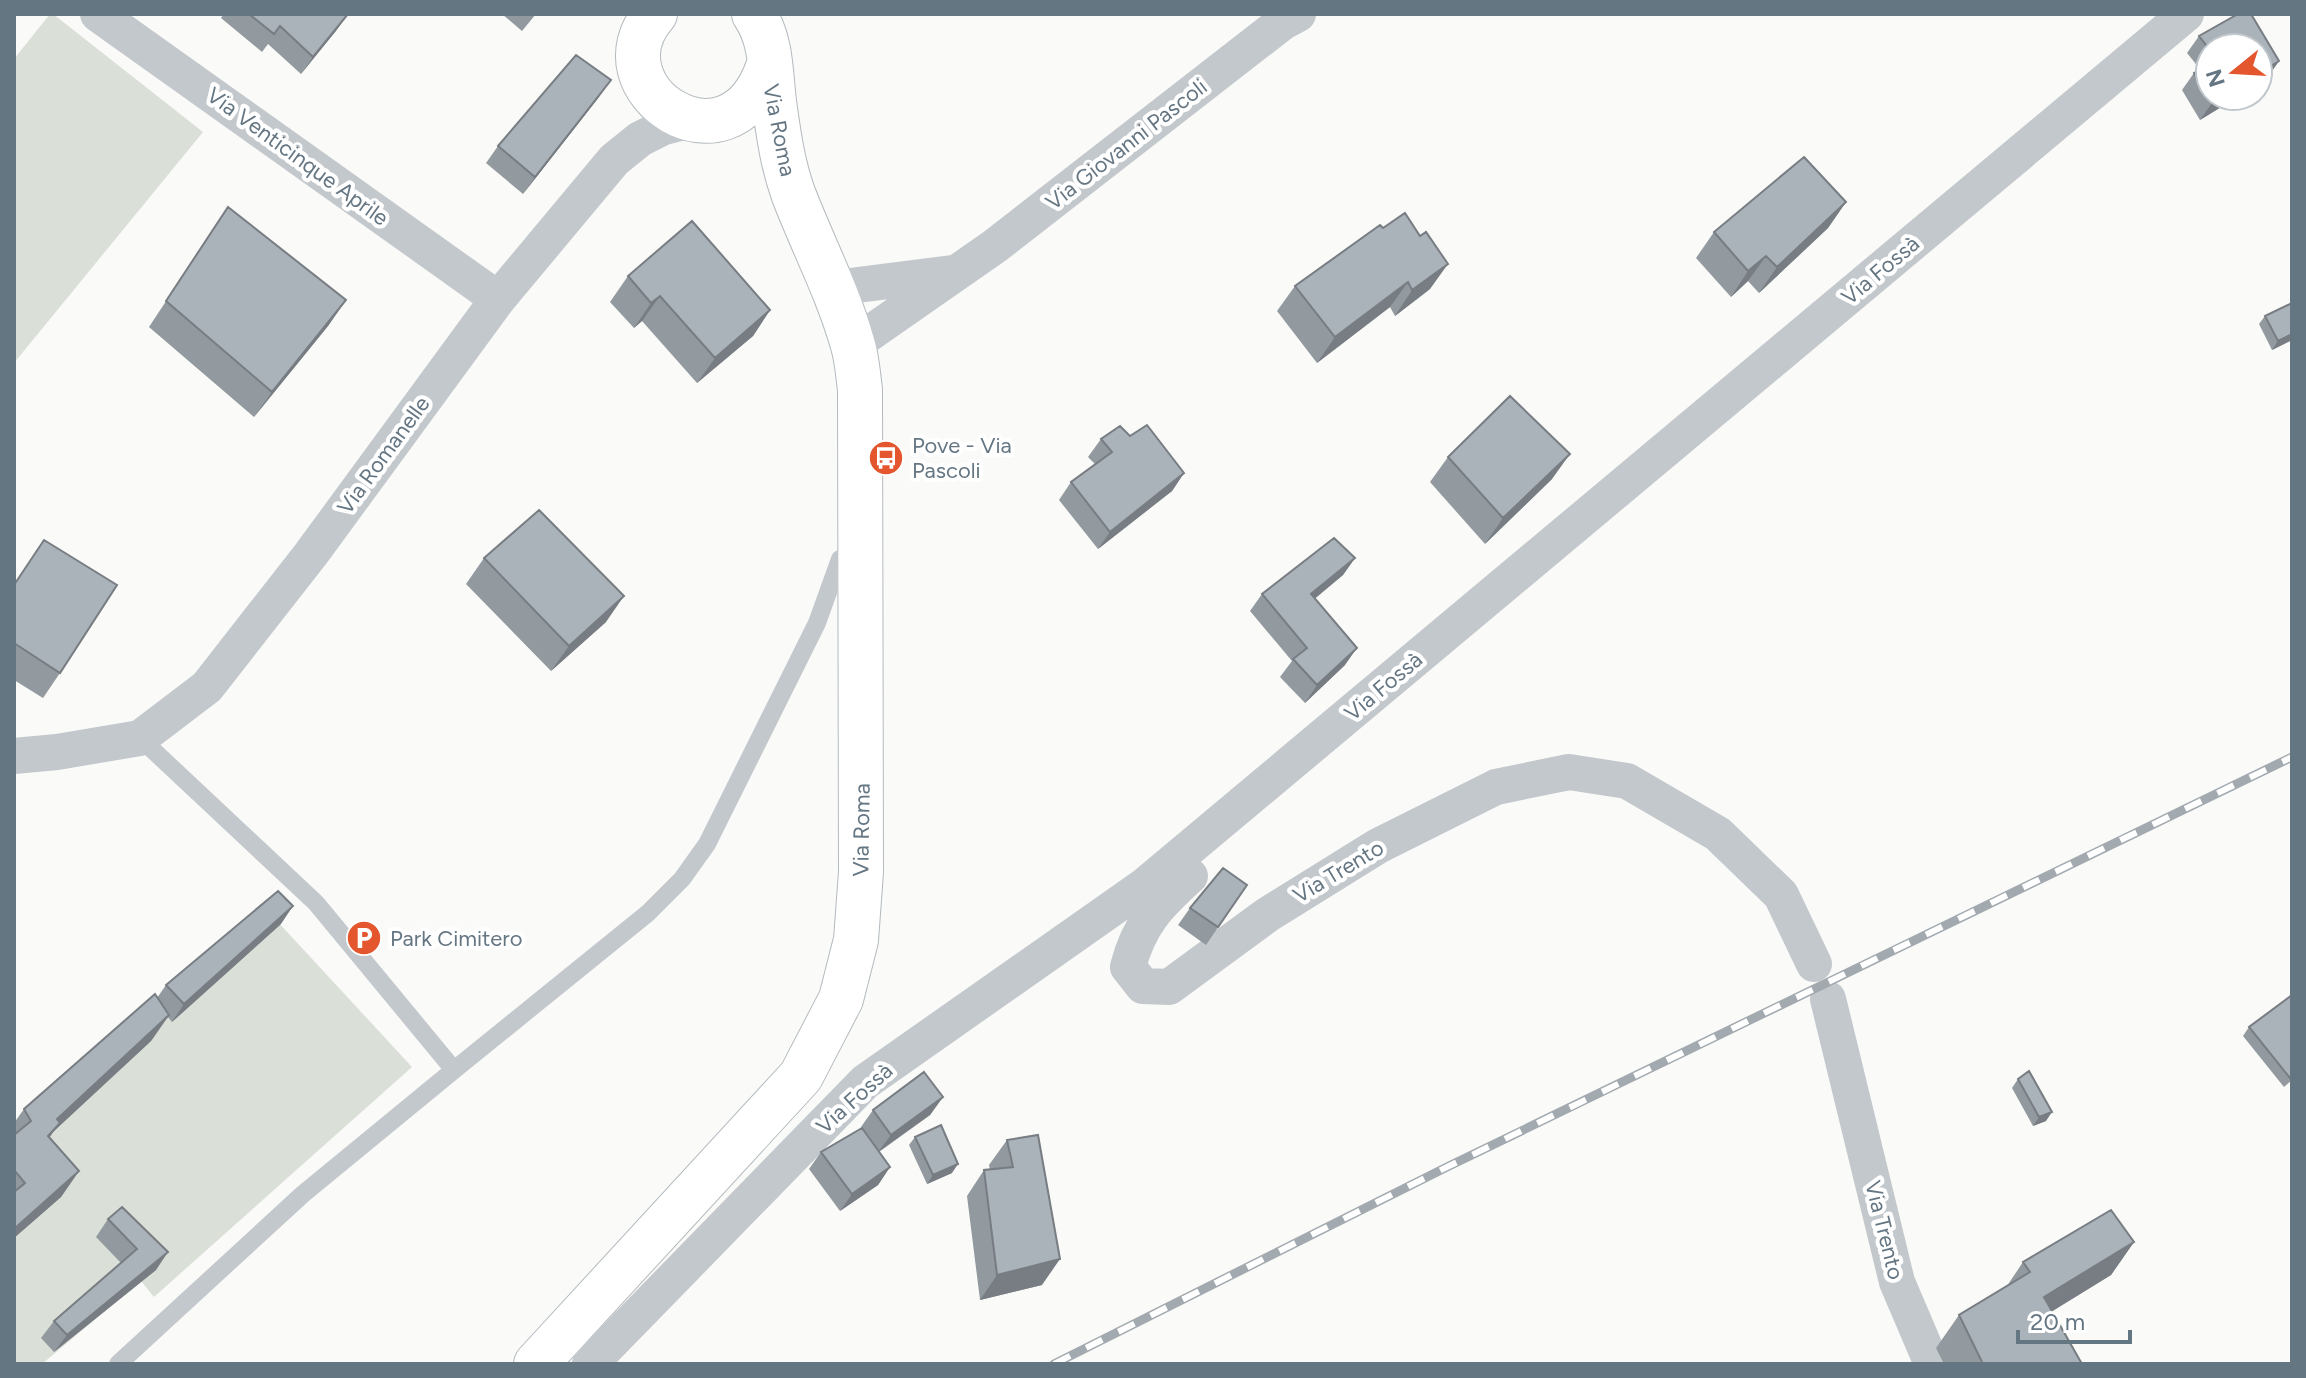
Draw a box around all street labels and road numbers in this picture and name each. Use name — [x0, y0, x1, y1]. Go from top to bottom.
street label: Via Giovanni Pascoli — [1040, 73, 1212, 216]
street label: Via Venticinque Aprile — [202, 81, 394, 231]
street label: Via Roma — [757, 82, 802, 179]
street label: Via Fossà — [1836, 230, 1925, 311]
street label: Via Romanelle — [331, 391, 435, 520]
street label: Via Fossà — [1339, 646, 1428, 727]
street label: Via Roma — [847, 783, 876, 877]
street label: Via Trento — [1288, 834, 1388, 909]
street label: Via Fossà — [811, 1057, 898, 1140]
street label: Via Trento — [1859, 1178, 1910, 1282]

